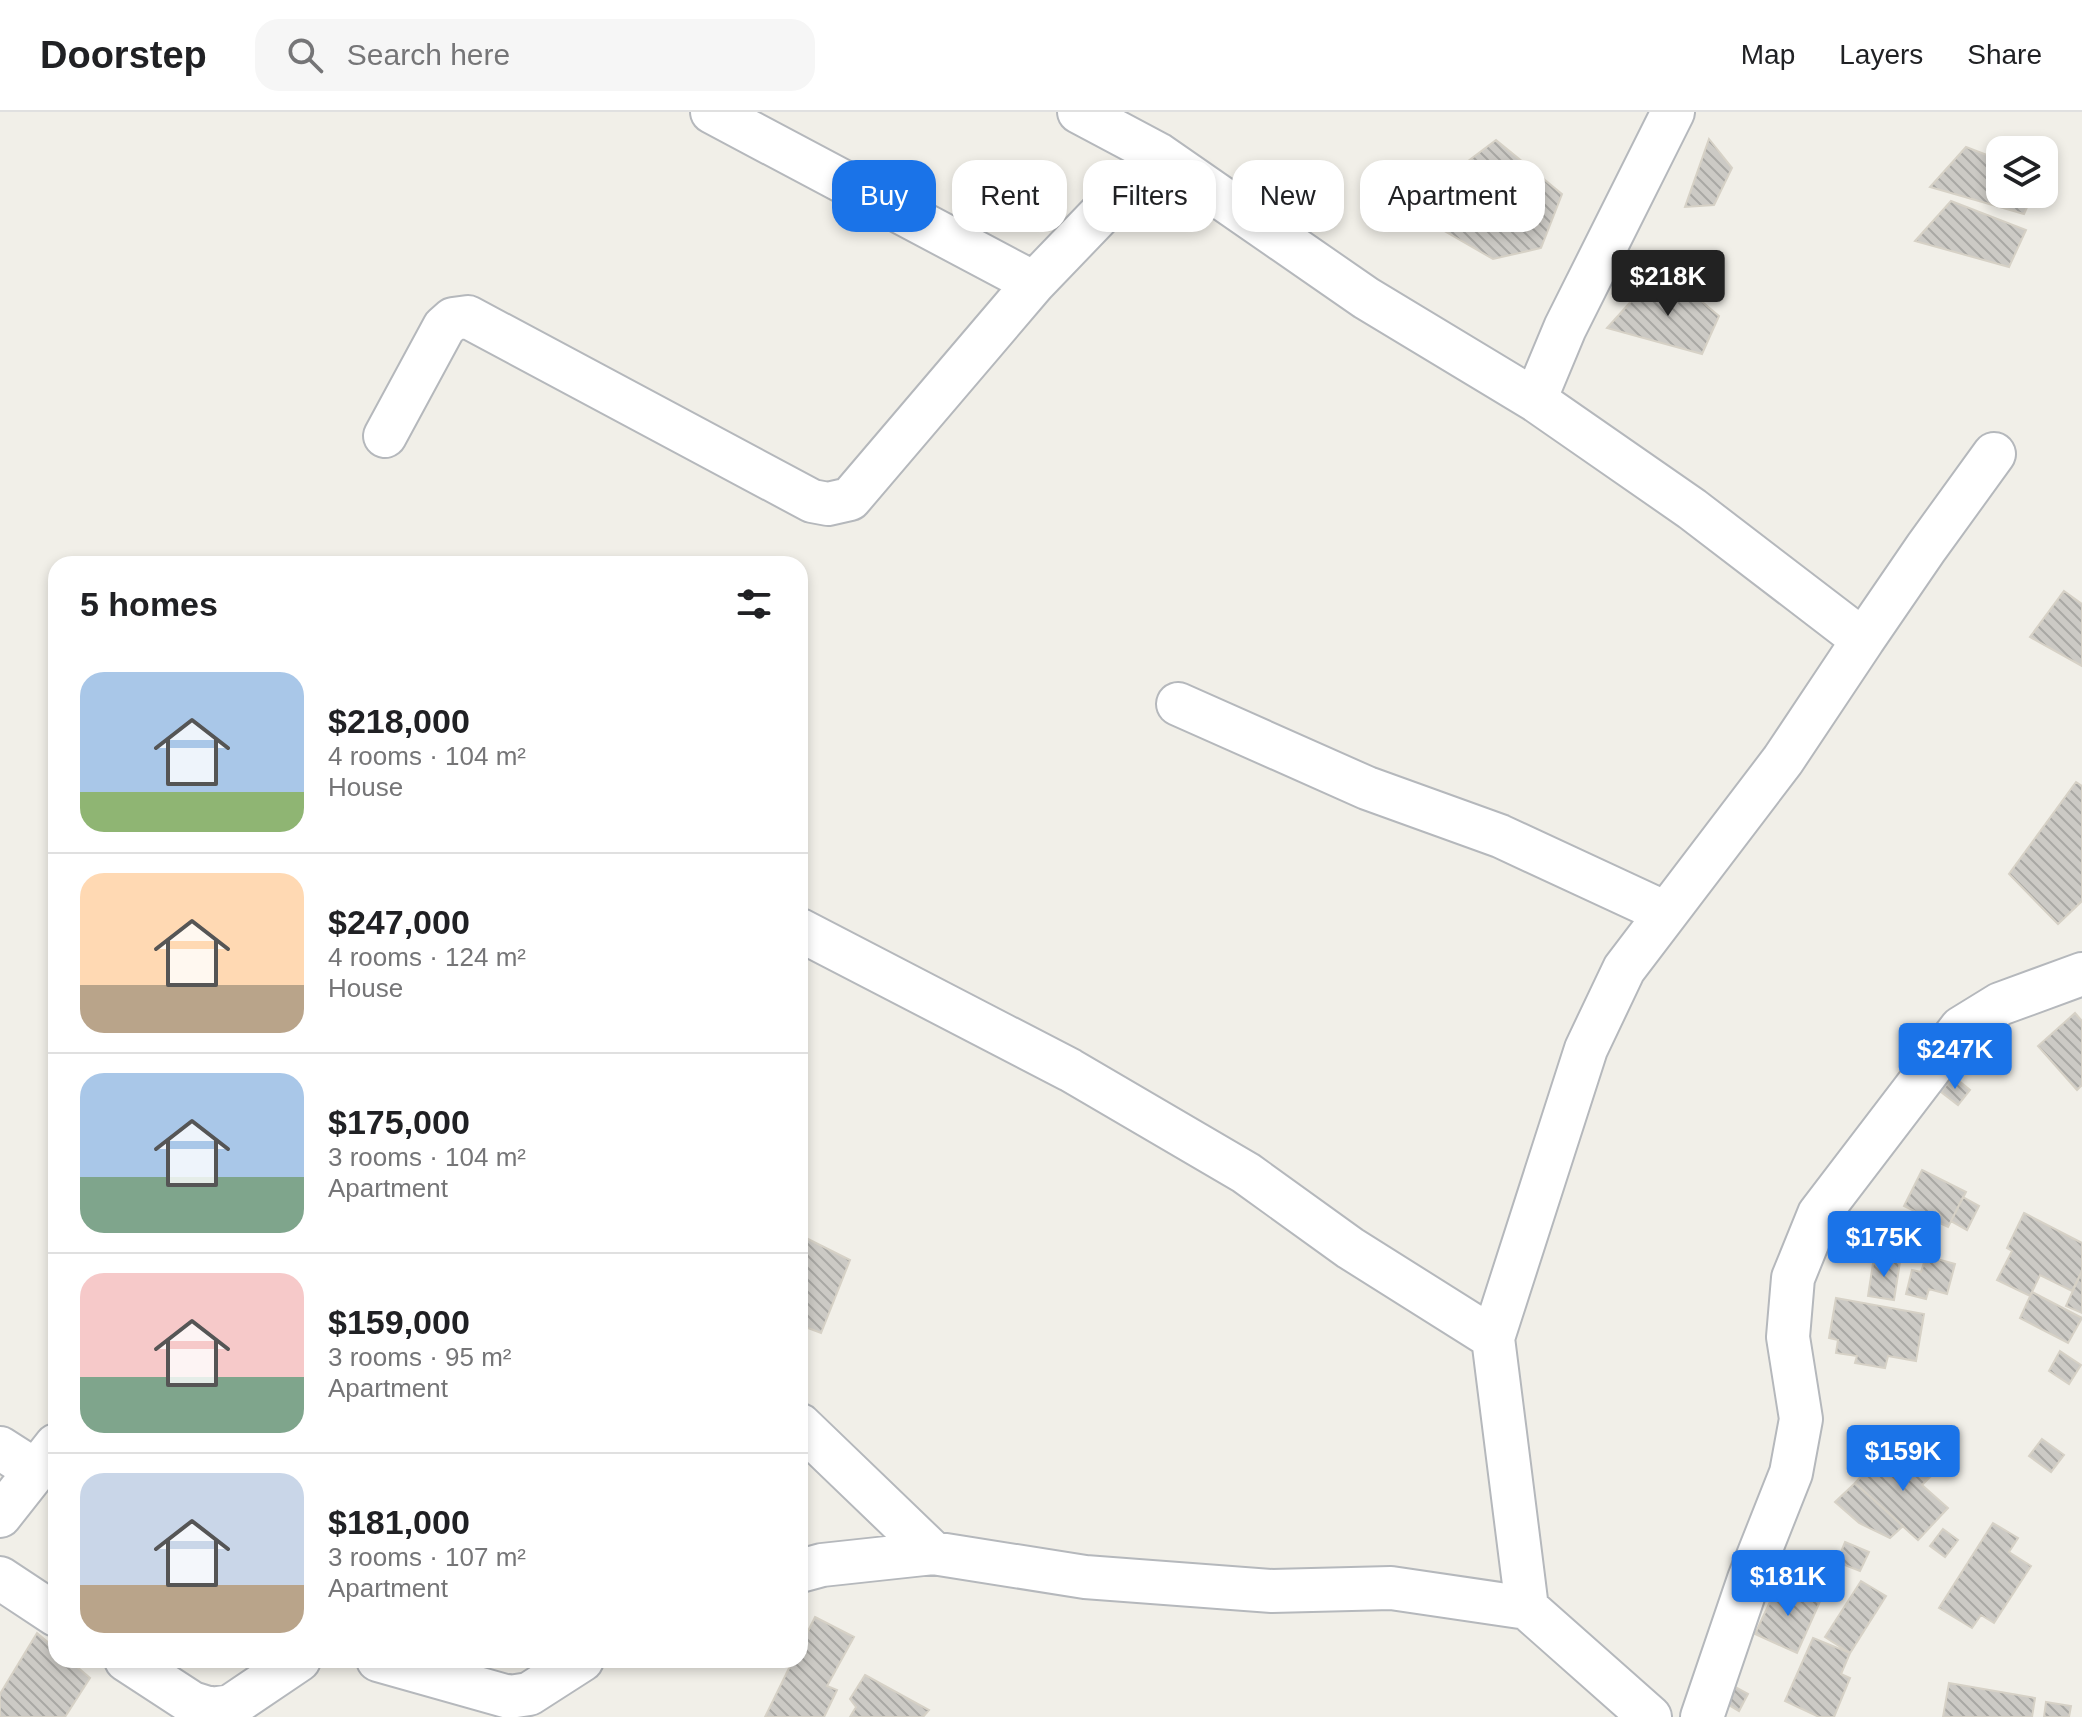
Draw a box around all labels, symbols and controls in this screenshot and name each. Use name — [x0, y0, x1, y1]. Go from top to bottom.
search box — [255, 19, 815, 91]
icon: search — [283, 33, 327, 77]
text: Doorstep — [40, 34, 207, 76]
text: Search here — [347, 38, 510, 71]
text: Map — [1741, 39, 1795, 70]
text: Layers — [1839, 39, 1923, 70]
text: Share — [1967, 39, 2042, 70]
map controls — [1986, 136, 2058, 208]
button: layers — [1986, 136, 2058, 208]
chip: Buy — [832, 160, 936, 232]
chip: Rent — [952, 160, 1067, 232]
chip: Filters — [1083, 160, 1216, 232]
chip: New — [1232, 160, 1344, 232]
chip: Apartment — [1360, 160, 1545, 232]
pin: $218K — [1612, 250, 1724, 318]
text: $218K — [1630, 261, 1706, 291]
icon: filters — [732, 582, 776, 626]
text: 5 homes — [80, 585, 218, 623]
text: $218,000 — [328, 702, 470, 740]
icon: home — [144, 704, 240, 800]
text: 4 rooms · 104 m² — [328, 741, 526, 771]
text: House — [328, 772, 403, 802]
text: $247,000 — [328, 903, 470, 941]
icon: home — [144, 905, 240, 1001]
text: 4 rooms · 124 m² — [328, 942, 526, 972]
text: House — [328, 973, 403, 1003]
pin: $247K — [1899, 1023, 2011, 1091]
text: $247K — [1917, 1034, 1993, 1064]
text: $175,000 — [328, 1103, 470, 1141]
icon: home — [144, 1105, 240, 1201]
text: 3 rooms · 104 m² — [328, 1142, 526, 1172]
text: Apartment — [328, 1173, 448, 1203]
pin: $175K — [1828, 1211, 1940, 1279]
text: $175K — [1846, 1222, 1922, 1252]
text: $159,000 — [328, 1303, 470, 1341]
icon: home — [144, 1305, 240, 1401]
text: 3 rooms · 95 m² — [328, 1342, 512, 1372]
text: Apartment — [328, 1373, 448, 1403]
pin: $159K — [1847, 1425, 1959, 1493]
text: $159K — [1865, 1436, 1941, 1466]
text: $181,000 — [328, 1503, 470, 1541]
icon: home — [144, 1505, 240, 1601]
text: 3 rooms · 107 m² — [328, 1542, 526, 1572]
pin: $181K — [1732, 1550, 1844, 1618]
text: $181K — [1750, 1561, 1826, 1591]
text: Apartment — [328, 1573, 448, 1603]

